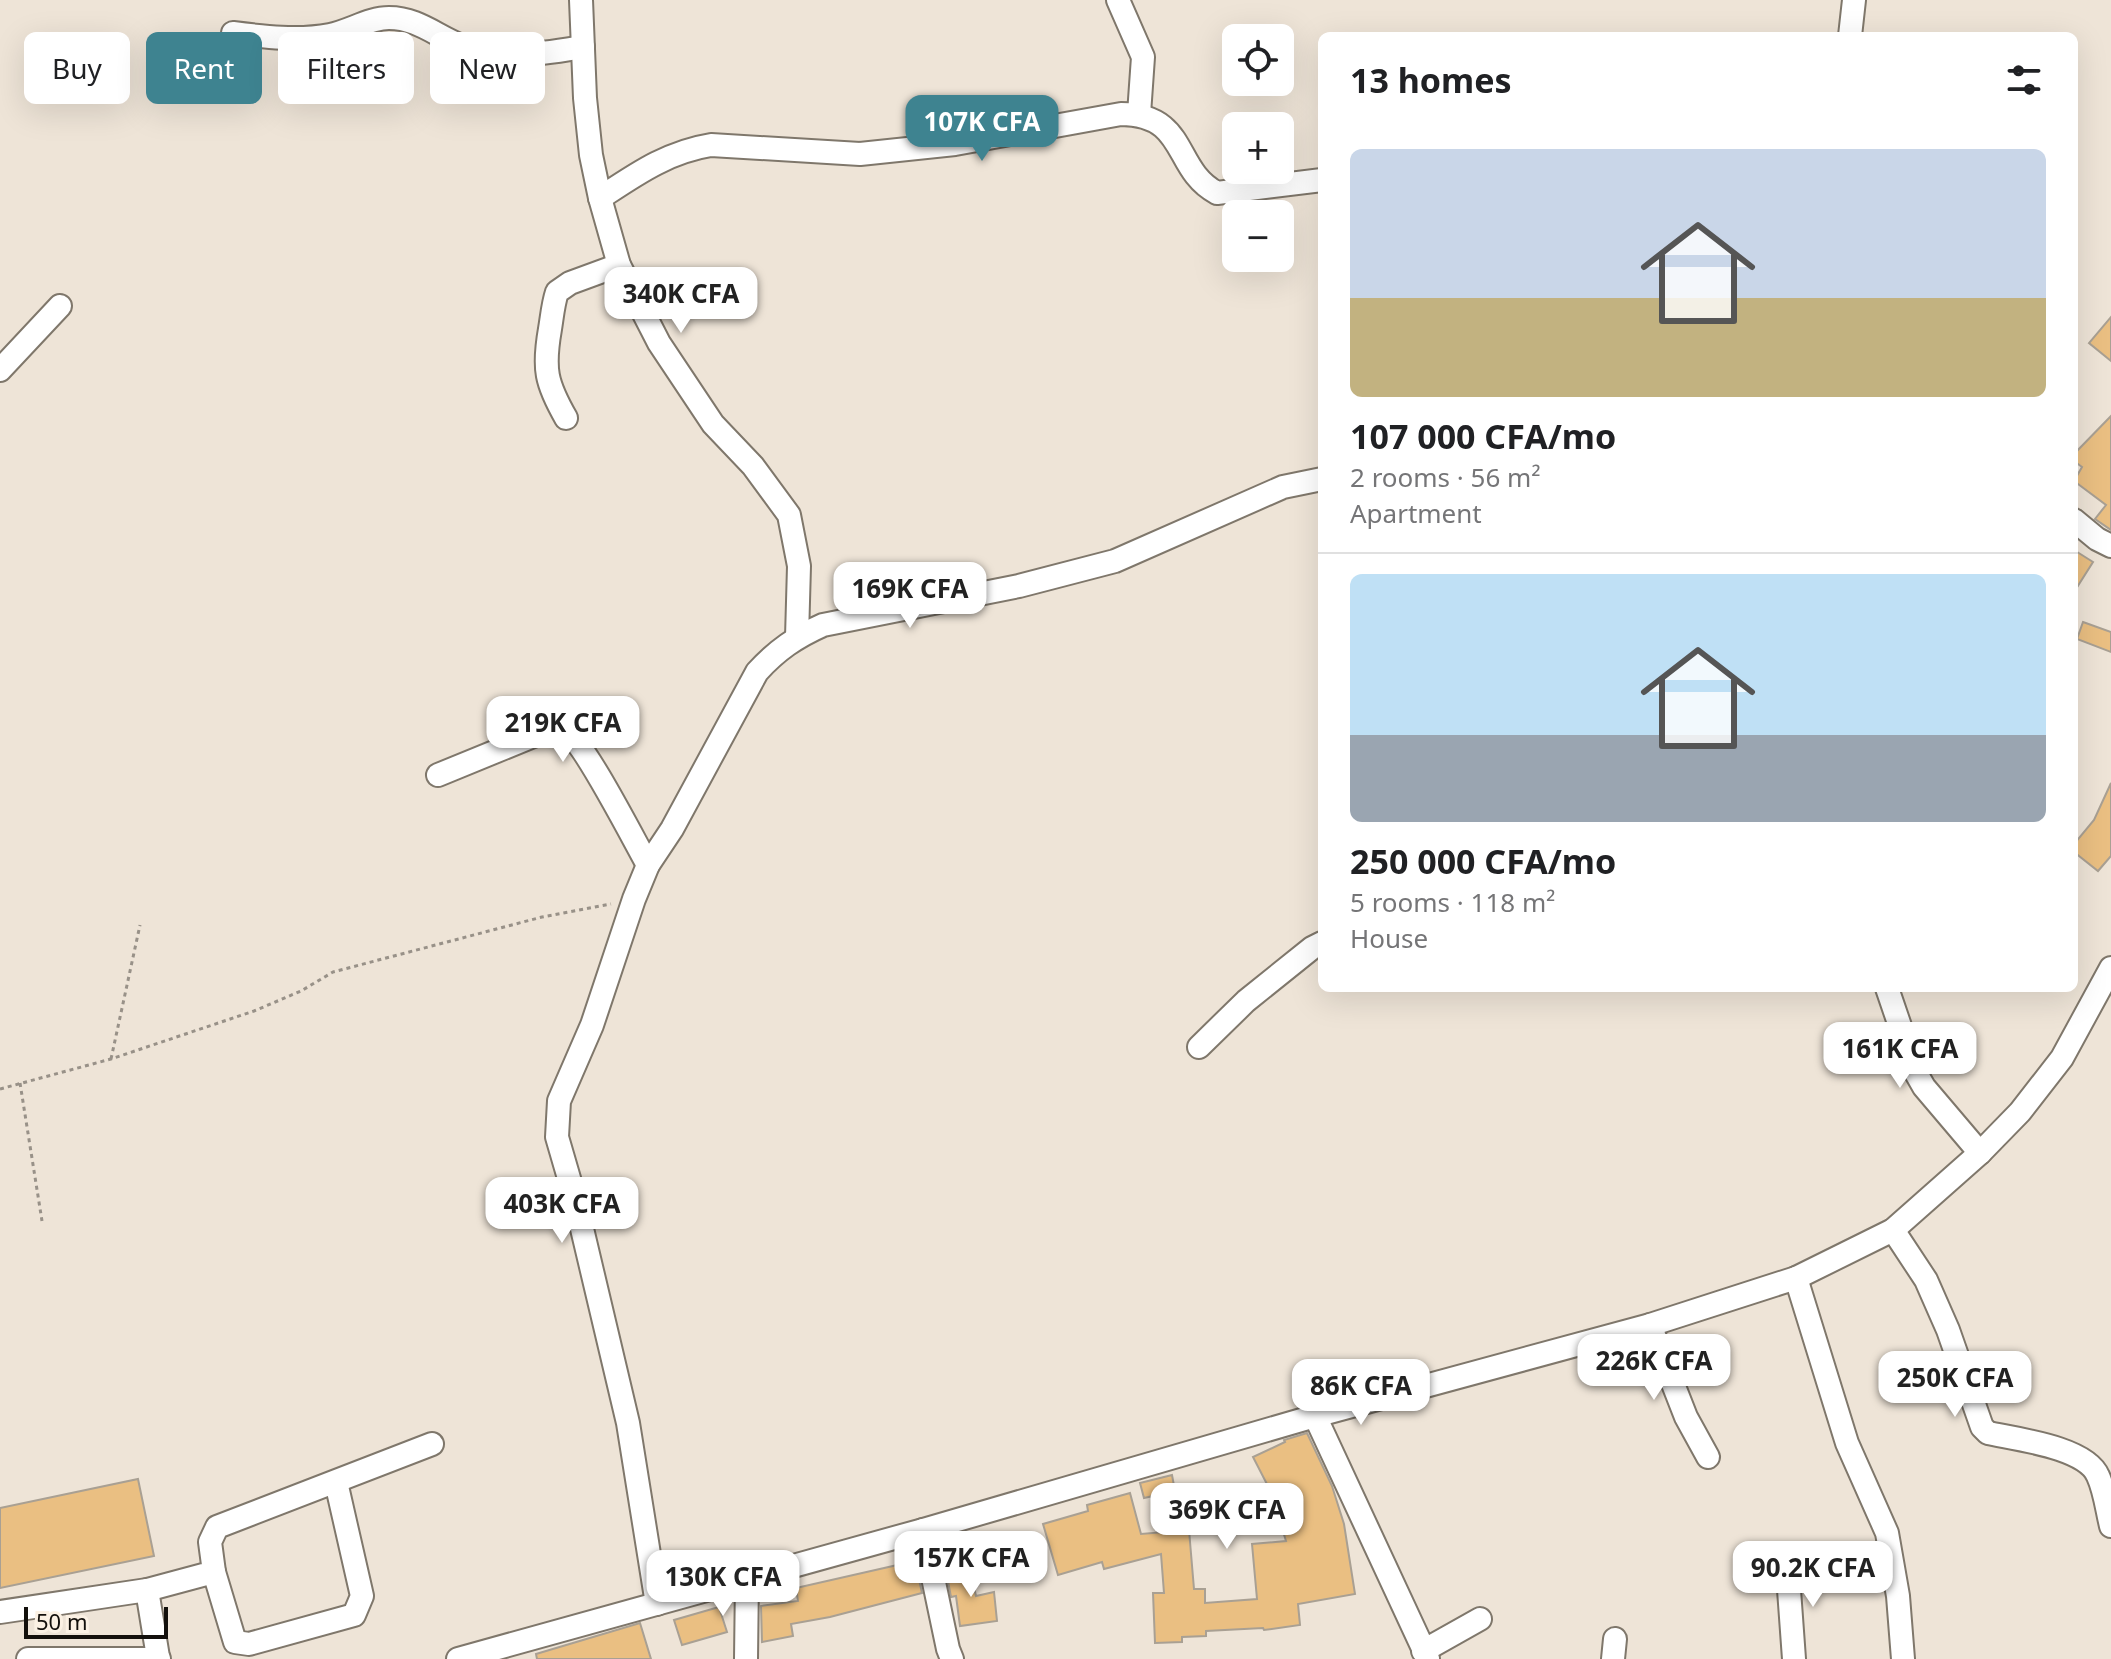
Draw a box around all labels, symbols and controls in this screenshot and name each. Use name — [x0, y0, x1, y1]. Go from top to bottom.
map controls — [1222, 24, 1294, 272]
button: locate — [1222, 24, 1294, 96]
chip: Buy — [24, 32, 130, 104]
chip: Rent — [146, 32, 262, 104]
chip: Filters — [278, 32, 414, 104]
chip: New — [430, 32, 545, 104]
text: 13 homes — [1350, 57, 1512, 103]
icon: filters — [2002, 58, 2046, 102]
pin: 107K CFA — [899, 95, 1065, 163]
text: 107K CFA — [923, 103, 1041, 139]
button: + — [1222, 112, 1294, 184]
button: − — [1222, 200, 1294, 272]
icon: home — [1626, 201, 1770, 345]
pin: 340K CFA — [598, 267, 764, 335]
text: 340K CFA — [622, 275, 740, 311]
text: 107 000 CFA/mo — [1350, 413, 1616, 459]
text: 2 rooms · 56 m² — [1350, 459, 1540, 495]
text: Apartment — [1350, 495, 1482, 531]
pin: 169K CFA — [827, 562, 993, 630]
text: 169K CFA — [851, 570, 969, 606]
icon: home — [1626, 626, 1770, 770]
pin: 219K CFA — [480, 696, 646, 764]
text: 219K CFA — [504, 704, 622, 740]
text: 250 000 CFA/mo — [1350, 838, 1616, 884]
text: 5 rooms · 118 m² — [1350, 884, 1555, 920]
text: House — [1350, 920, 1428, 956]
pin: 161K CFA — [1817, 1022, 1983, 1090]
text: 161K CFA — [1841, 1030, 1959, 1066]
pin: 403K CFA — [479, 1177, 645, 1245]
text: 403K CFA — [503, 1185, 621, 1221]
pin: 226K CFA — [1571, 1334, 1737, 1402]
text: 226K CFA — [1595, 1342, 1713, 1378]
pin: 250K CFA — [1872, 1351, 2038, 1419]
pin: 86K CFA — [1287, 1359, 1435, 1427]
text: 250K CFA — [1896, 1359, 2014, 1395]
text: 86K CFA — [1310, 1367, 1412, 1403]
pin: 369K CFA — [1144, 1483, 1310, 1551]
text: 369K CFA — [1168, 1491, 1286, 1527]
pin: 157K CFA — [888, 1531, 1054, 1599]
text: 157K CFA — [912, 1539, 1030, 1575]
pin: 90.2K CFA — [1721, 1541, 1905, 1609]
text: 90.2K CFA — [1751, 1549, 1875, 1585]
pin: 130K CFA — [640, 1550, 806, 1618]
text: 130K CFA — [664, 1558, 782, 1594]
scale bar — [24, 1603, 168, 1639]
text: 50 m — [36, 1606, 87, 1636]

